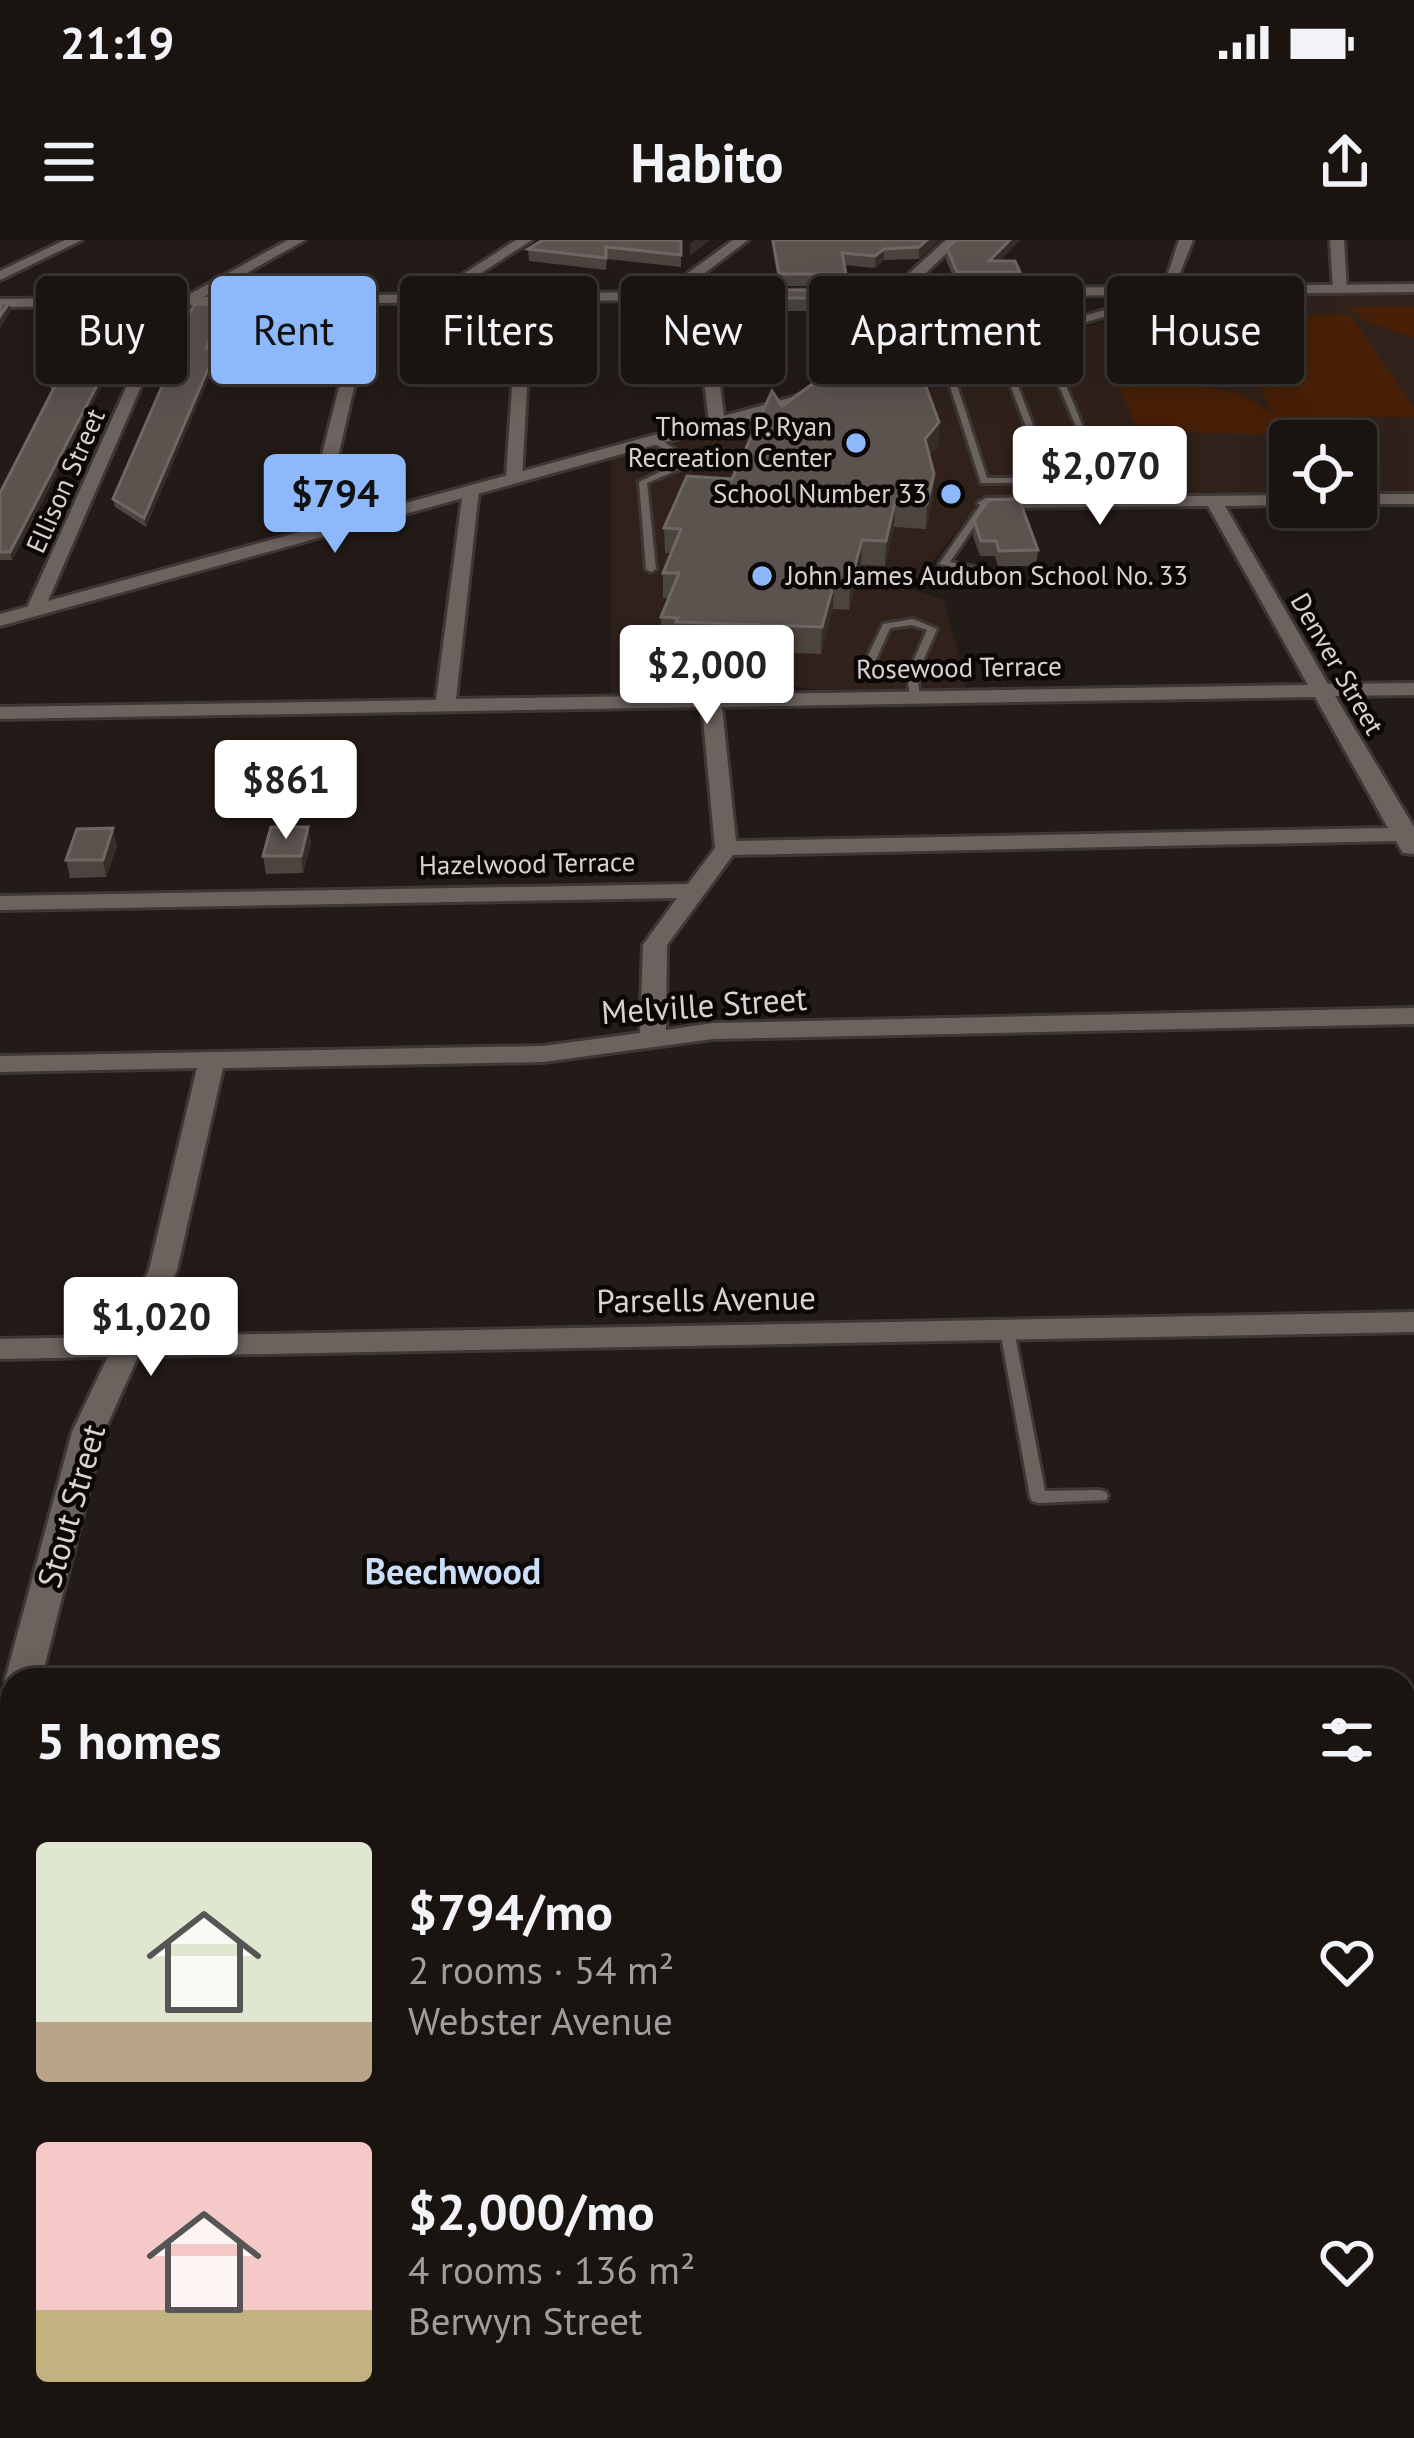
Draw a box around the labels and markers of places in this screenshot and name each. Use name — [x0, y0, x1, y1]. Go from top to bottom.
place label: Thomas P. Ryan Recreation Center — [628, 409, 832, 474]
pin: $2,070 — [1002, 426, 1198, 528]
marker: Thomas P. Ryan Recreation Center — [843, 430, 869, 456]
pin: $794 — [264, 454, 406, 556]
place label: School Number 33 — [713, 476, 927, 510]
marker: School Number 33 — [938, 481, 964, 507]
place label: John James Audubon School No. 33 — [785, 558, 1188, 592]
marker: John James Audubon School No. 33 — [749, 563, 775, 589]
pin: $2,000 — [609, 625, 805, 727]
pin: $861 — [215, 740, 357, 842]
pin: $1,020 — [53, 1277, 249, 1379]

